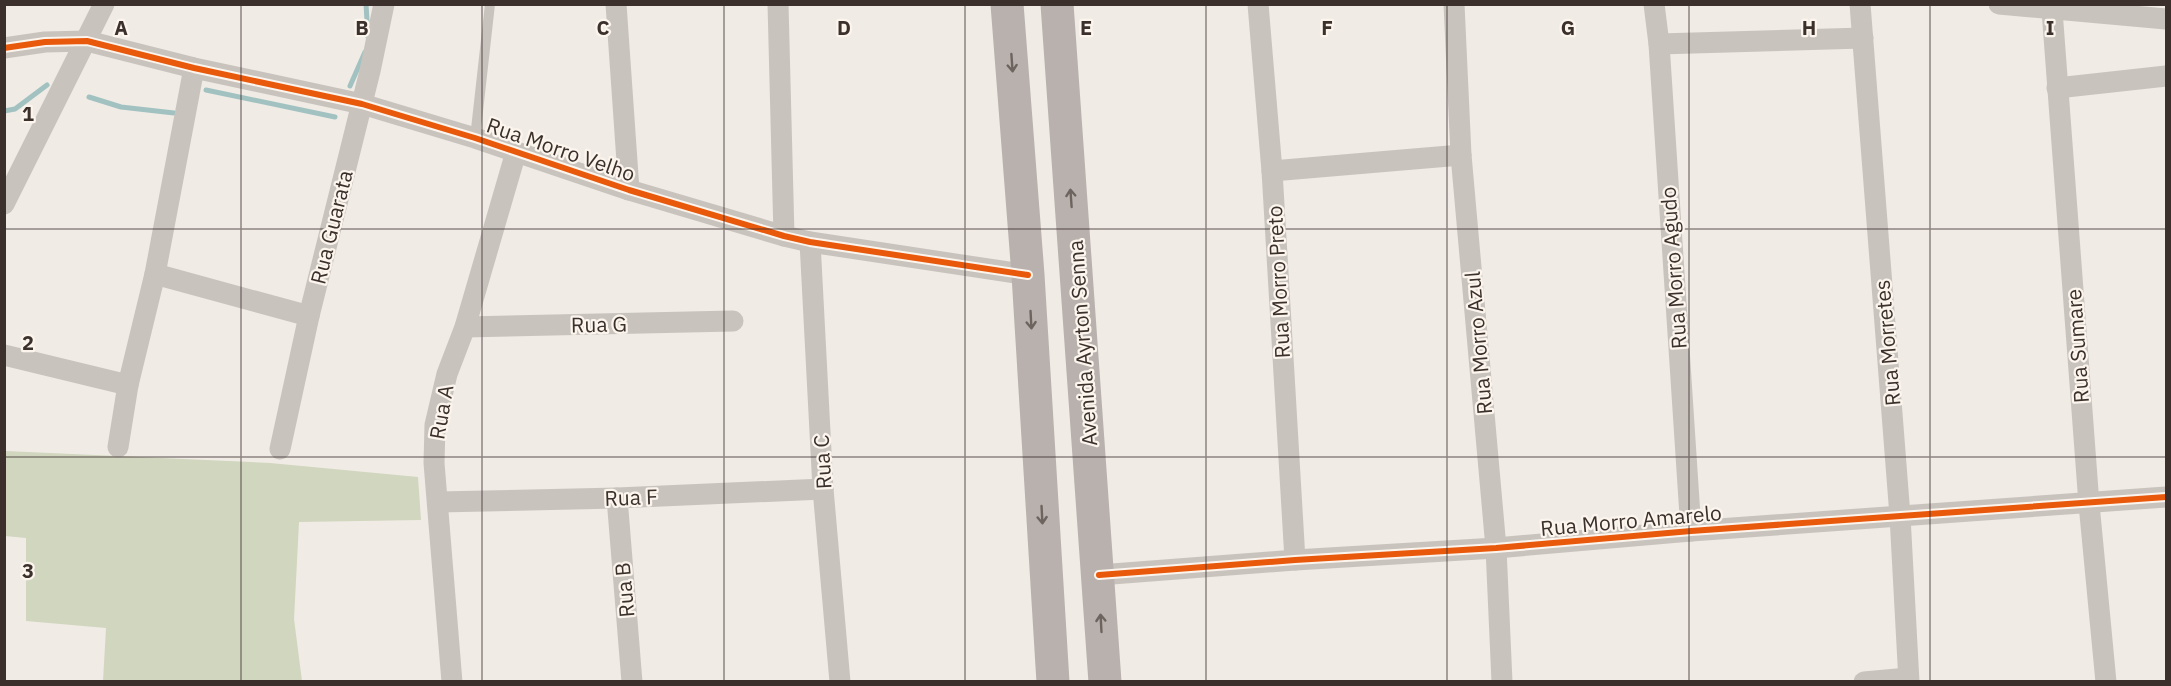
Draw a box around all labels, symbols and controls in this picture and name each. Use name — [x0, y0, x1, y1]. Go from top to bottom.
text: A — [114, 14, 128, 41]
text: B — [355, 14, 369, 41]
text: C — [596, 14, 610, 41]
text: D — [837, 14, 851, 41]
text: E — [1080, 14, 1092, 41]
text: F — [1321, 14, 1333, 41]
text: G — [1561, 14, 1575, 41]
text: H — [1802, 14, 1816, 41]
text: I — [2046, 14, 2054, 41]
one-way arrow — [1007, 52, 1018, 72]
text: 1 — [22, 100, 34, 127]
street label: Rua Morro Velho — [483, 110, 639, 188]
street label: Rua Guarata — [303, 167, 359, 287]
street label: Rua Morro Agudo — [1653, 186, 1693, 350]
one-way arrow — [1065, 189, 1076, 209]
street label: Rua Morro Preto — [1260, 205, 1296, 359]
street label: Avenida Ayrton Senna — [1061, 239, 1103, 447]
street label: Rua Morro Azul — [1458, 270, 1498, 416]
street label: Rua Morretes — [1868, 279, 1906, 407]
street label: Rua Sumare — [2059, 288, 2095, 404]
street label: Rua G — [571, 310, 627, 338]
one-way arrow — [1025, 310, 1036, 330]
text: 2 — [22, 329, 34, 356]
street label: Rua A — [422, 382, 460, 442]
street label: Rua C — [807, 434, 837, 490]
street label: Rua F — [604, 482, 658, 512]
street label: Rua Morro Amarelo — [1539, 498, 1723, 542]
one-way arrow — [1037, 504, 1048, 524]
text: 3 — [22, 557, 34, 584]
street label: Rua B — [608, 561, 640, 619]
one-way arrow — [1096, 614, 1107, 634]

